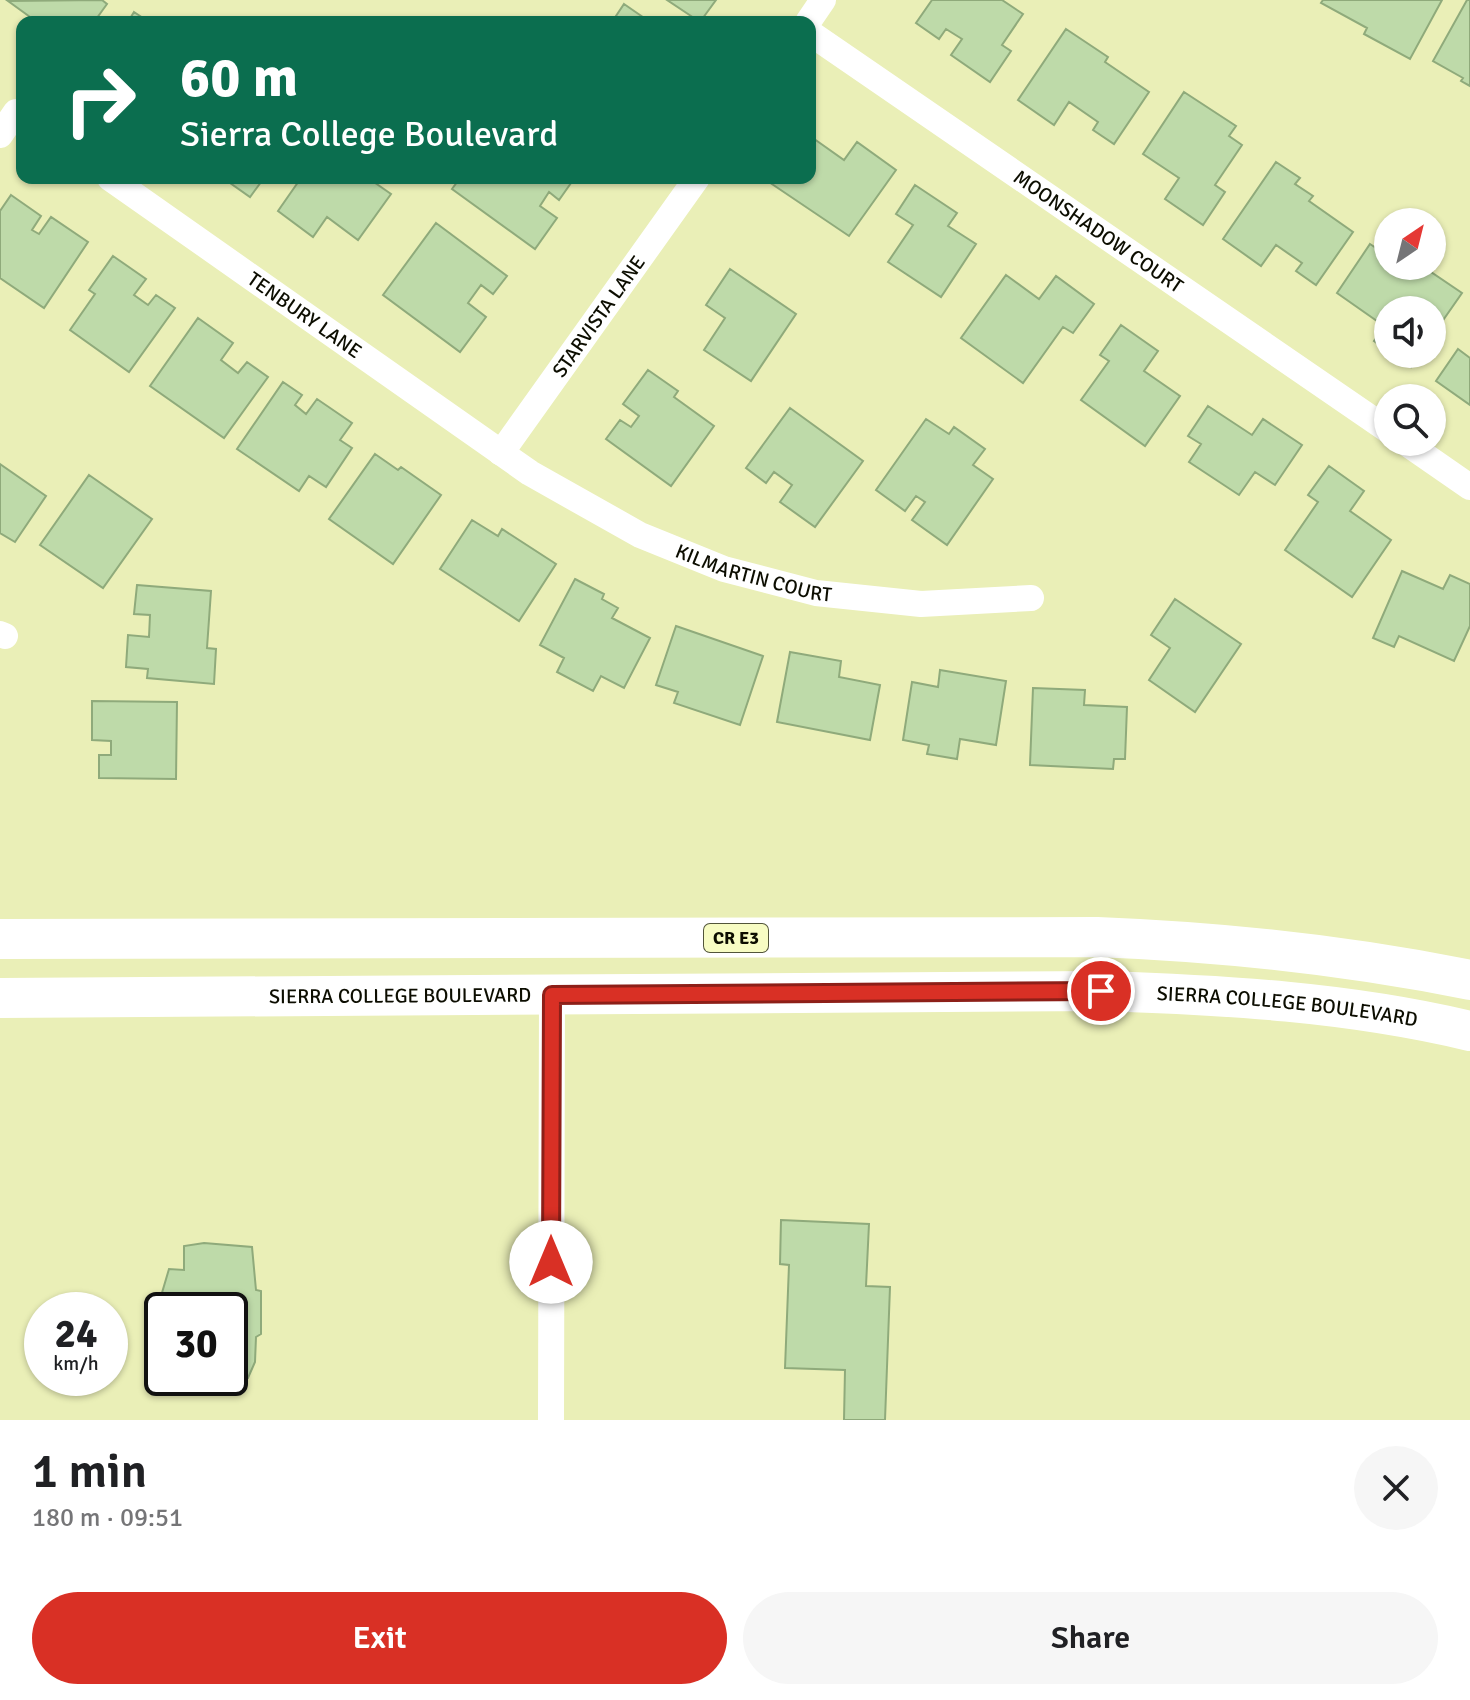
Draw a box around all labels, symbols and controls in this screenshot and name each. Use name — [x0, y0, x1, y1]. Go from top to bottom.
text: 60 m — [180, 43, 298, 112]
icon: right — [48, 48, 152, 152]
text: Sierra College Boulevard — [180, 112, 558, 157]
street label: MOONSHADOW COURT — [1009, 164, 1188, 298]
north arrow — [1374, 208, 1446, 280]
map controls — [1374, 208, 1446, 456]
street label: STARVISTA LANE — [547, 250, 650, 382]
street label: TENBURY LANE — [243, 266, 367, 363]
button: sound — [1374, 296, 1446, 368]
button: search — [1374, 384, 1446, 456]
street label: KILMARTIN COURT — [672, 538, 833, 607]
road number: CR E3 — [704, 924, 768, 952]
pin — [1067, 957, 1135, 1025]
icon: arrive — [1079, 969, 1123, 1013]
street label: SIERRA COLLEGE BOULEVARD — [1156, 981, 1420, 1032]
street label: SIERRA COLLEGE BOULEVARD — [269, 982, 531, 1009]
position arrow — [509, 1220, 593, 1304]
speed limit sign: 30 — [144, 1292, 248, 1396]
text: 24 — [54, 1309, 98, 1359]
text: km/h — [53, 1351, 99, 1376]
text: 1 min — [32, 1442, 147, 1501]
button: close — [1354, 1446, 1438, 1530]
text: 180 m · 09:51 — [32, 1502, 183, 1534]
button: Exit — [32, 1592, 727, 1684]
button: Share — [743, 1592, 1438, 1684]

